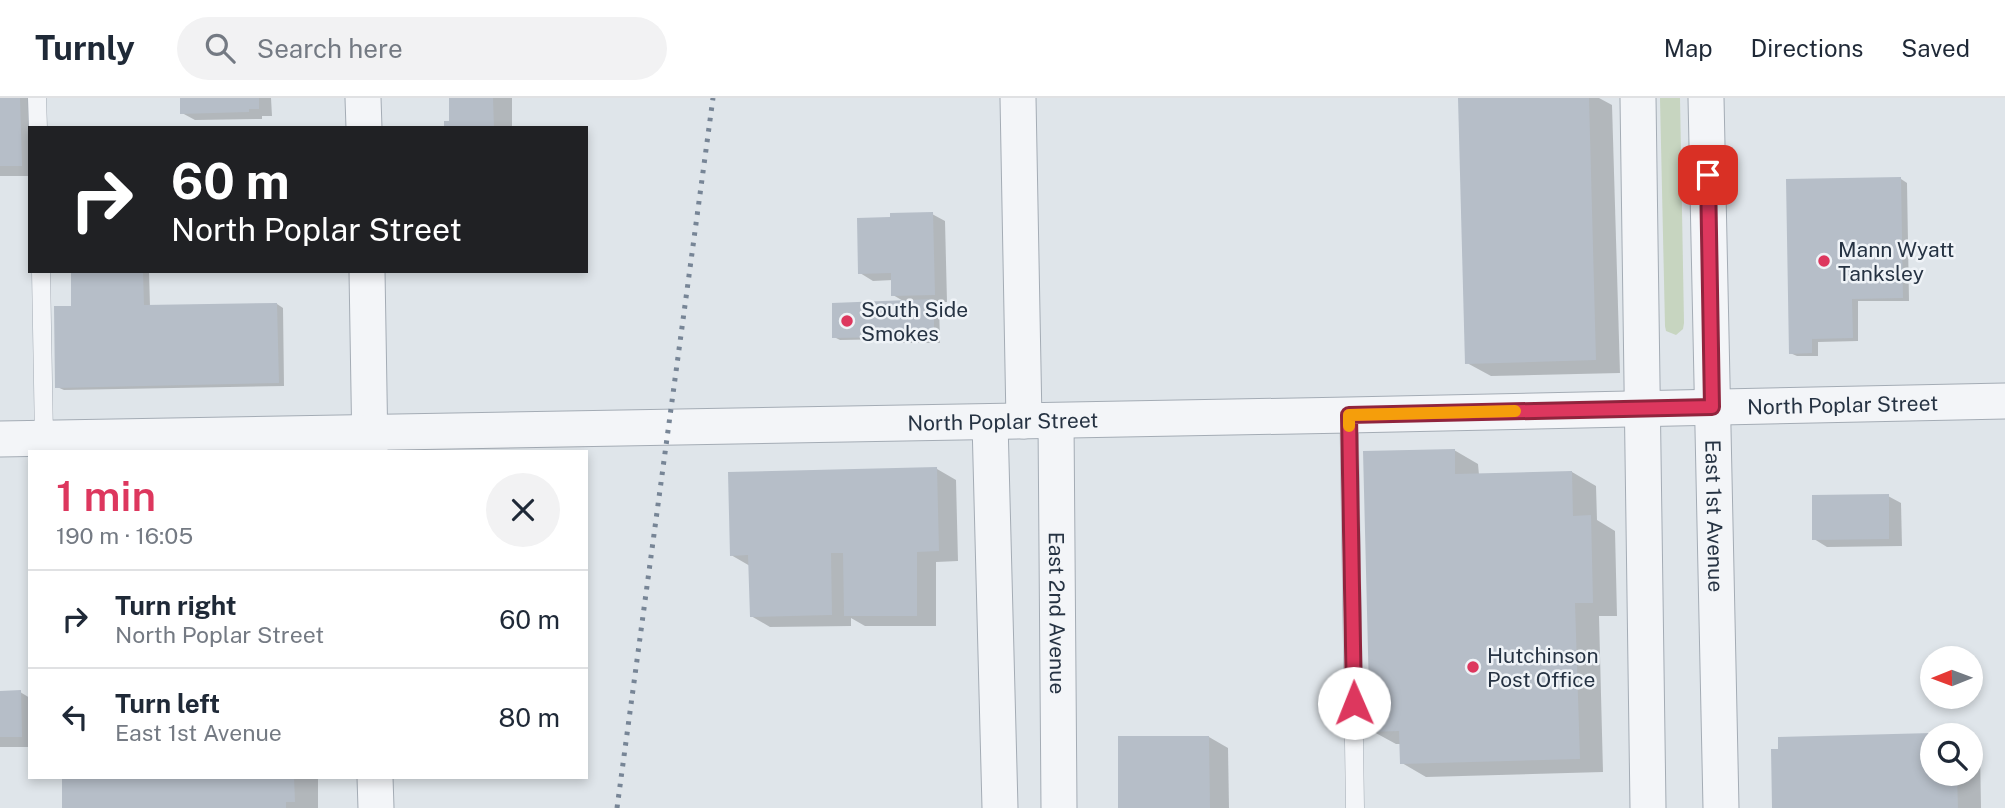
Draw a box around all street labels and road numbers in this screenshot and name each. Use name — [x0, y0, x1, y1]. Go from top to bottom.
street label: North Poplar Street — [1747, 390, 1938, 419]
street label: North Poplar Street — [907, 407, 1099, 435]
street label: East 1st Avenue — [1701, 439, 1729, 592]
street label: East 2nd Avenue — [1044, 532, 1071, 694]

